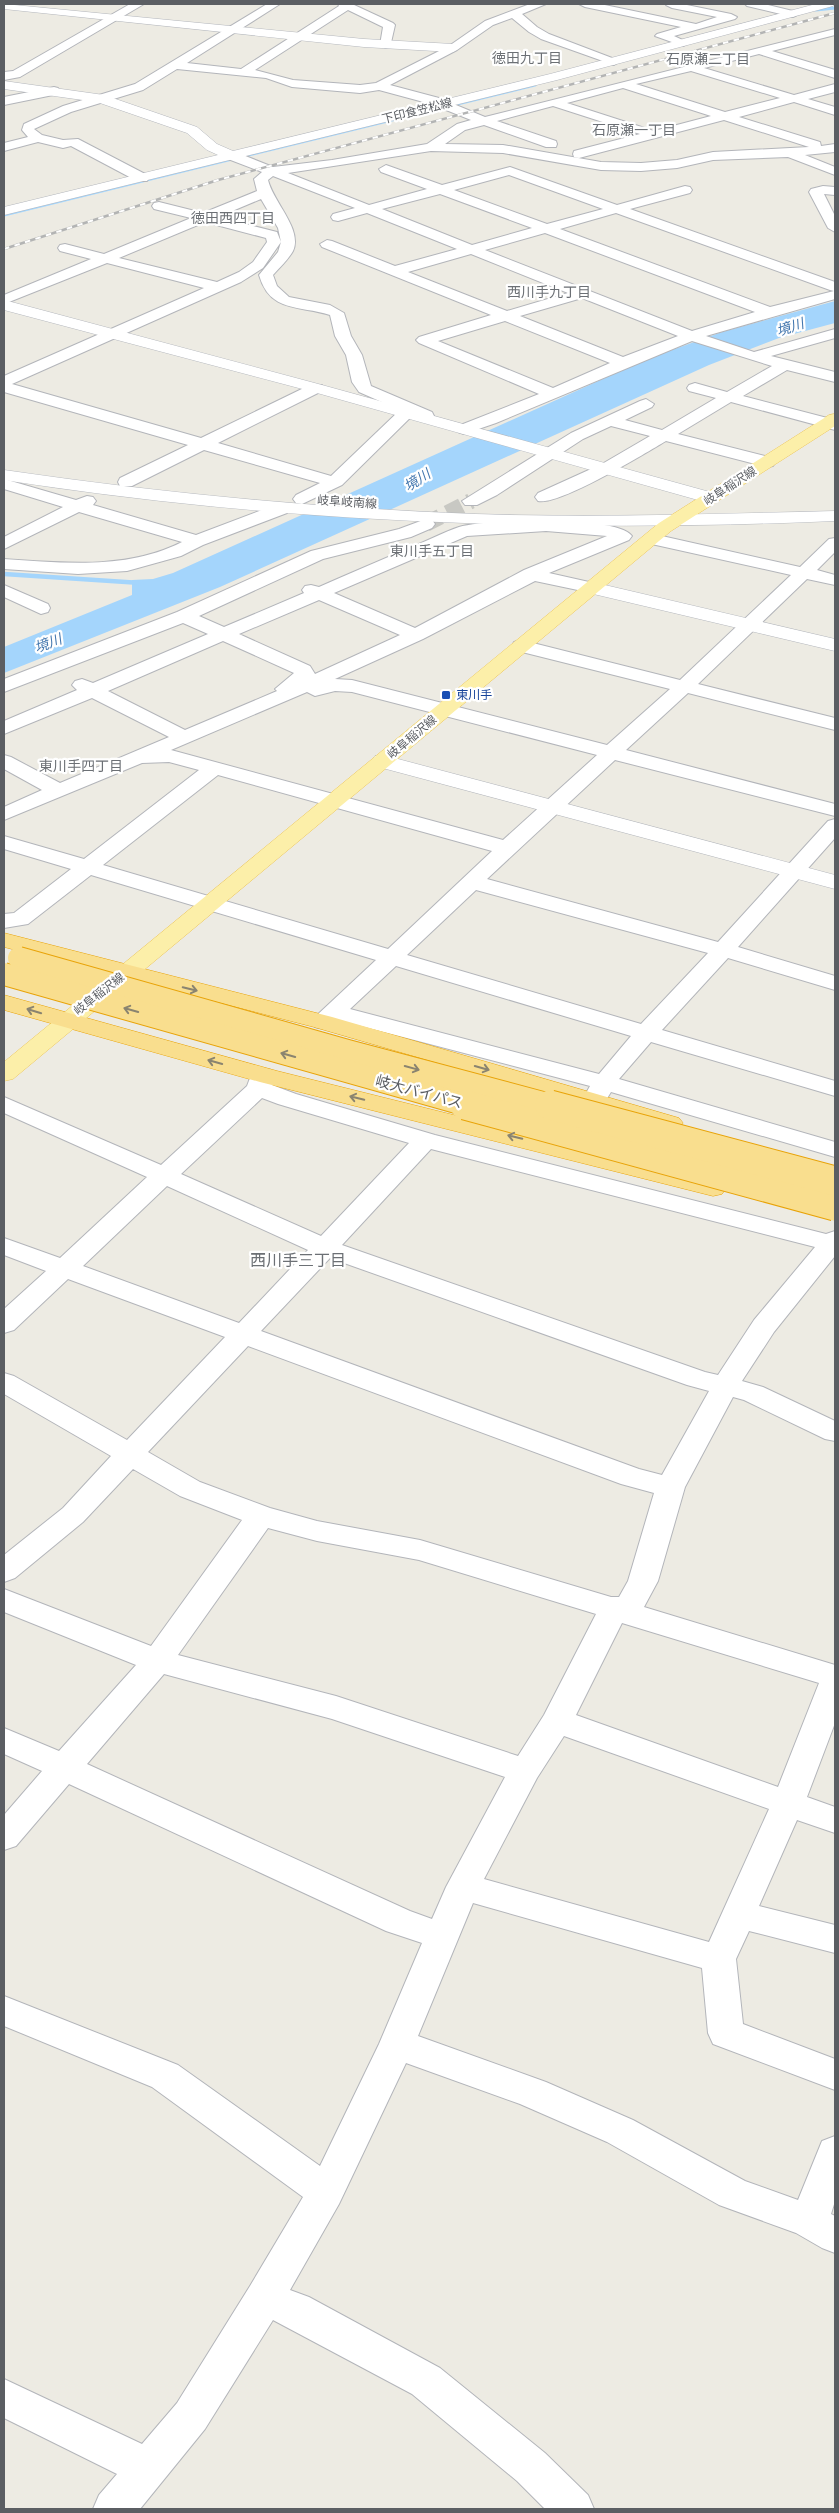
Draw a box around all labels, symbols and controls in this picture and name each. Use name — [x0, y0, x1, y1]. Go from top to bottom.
district label: 徳田九丁目 — [492, 50, 562, 66]
district label: 石原瀬二丁目 — [666, 51, 750, 67]
street label: 下印食笠松線 — [380, 95, 454, 127]
district label: 石原瀬一丁目 — [592, 122, 676, 138]
district label: 徳田西四丁目 — [191, 210, 275, 226]
district label: 西川手九丁目 — [507, 284, 591, 300]
water label: 境川 — [774, 314, 808, 339]
street label: 岐阜稲沢線 — [701, 464, 759, 508]
water label: 境川 — [401, 465, 435, 494]
street label: 岐阜岐南線 — [317, 493, 377, 511]
district label: 東川手五丁目 — [390, 543, 474, 559]
water label: 境川 — [32, 630, 66, 655]
place label: 東川手 — [456, 688, 492, 702]
marker: 東川手 — [440, 689, 452, 701]
street label: 岐阜稲沢線 — [385, 712, 439, 762]
district label: 東川手四丁目 — [39, 758, 123, 774]
street label: 岐阜稲沢線 — [71, 970, 127, 1018]
one-way arrow — [182, 985, 198, 994]
one-way arrow — [124, 1005, 140, 1015]
one-way arrow — [27, 1006, 43, 1016]
one-way arrow — [280, 1050, 296, 1059]
one-way arrow — [207, 1057, 223, 1067]
one-way arrow — [403, 1064, 419, 1073]
one-way arrow — [474, 1064, 490, 1074]
street label: 岐大バイパス — [373, 1072, 465, 1112]
one-way arrow — [350, 1093, 366, 1103]
one-way arrow — [508, 1131, 524, 1141]
district label: 西川手三丁目 — [250, 1251, 346, 1270]

